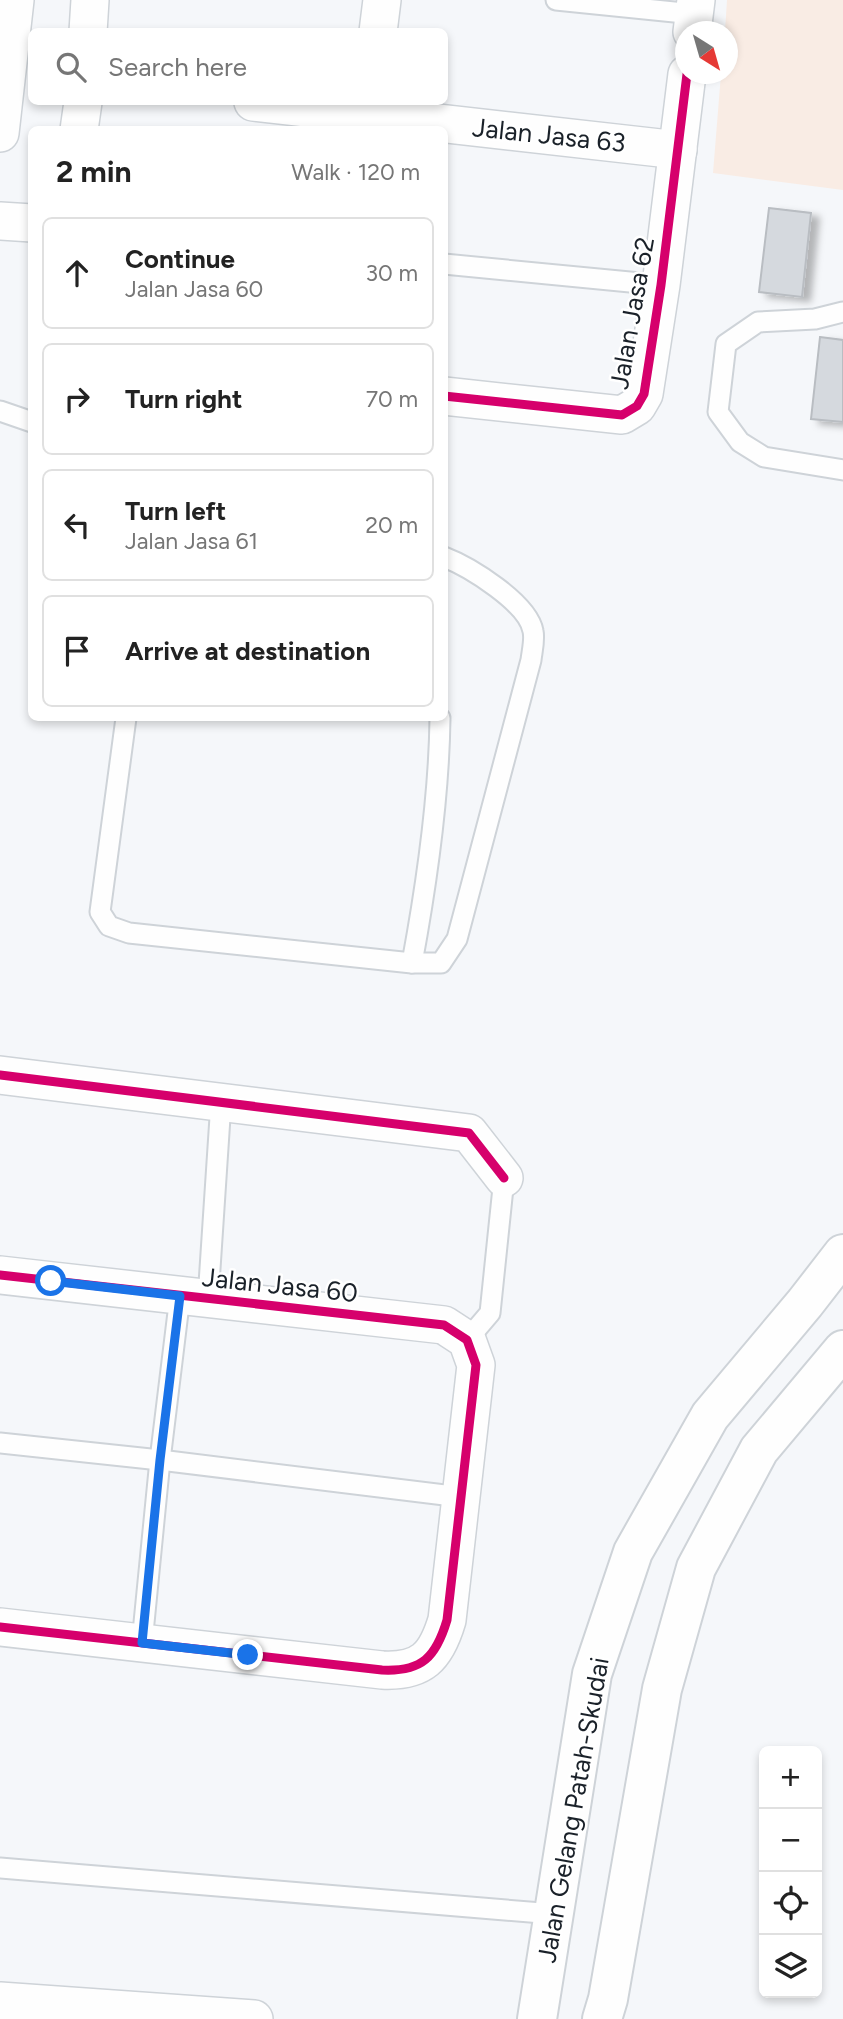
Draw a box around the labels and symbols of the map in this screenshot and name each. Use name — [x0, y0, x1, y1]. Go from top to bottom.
north arrow — [675, 21, 738, 84]
street label: Jalan Jasa 63 — [471, 111, 627, 159]
street label: Jalan Jasa 62 — [603, 234, 661, 392]
street label: Jalan Jasa 60 — [201, 1261, 359, 1309]
route start — [35, 1265, 66, 1296]
route end — [232, 1639, 263, 1670]
street label: Jalan Gelang Patah-Skudai — [530, 1655, 616, 1965]

